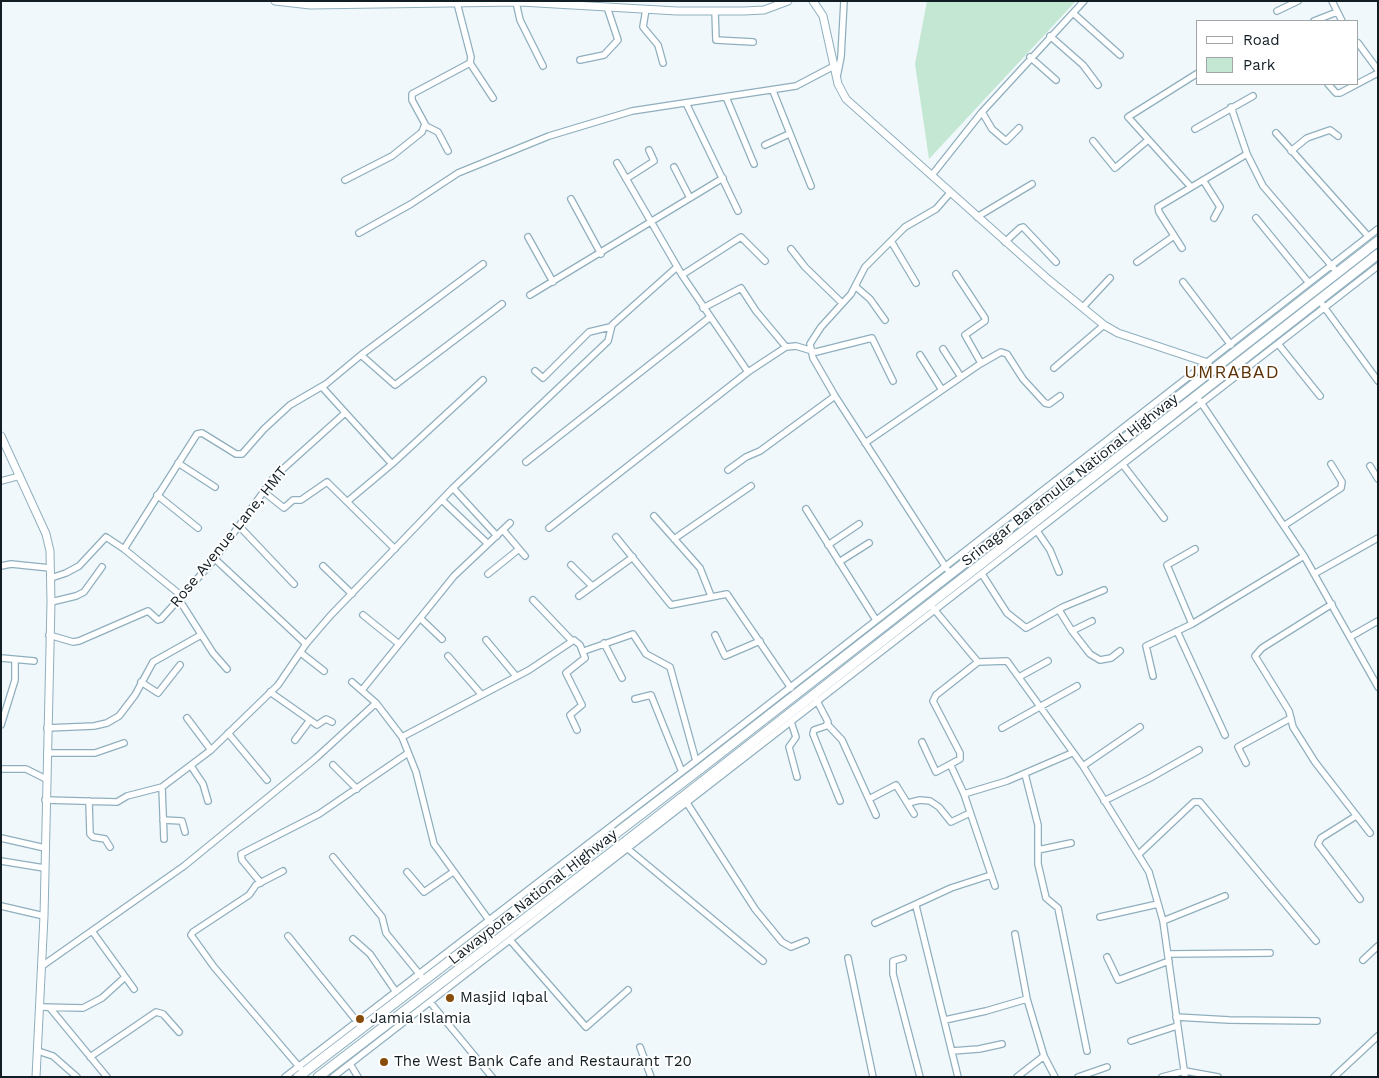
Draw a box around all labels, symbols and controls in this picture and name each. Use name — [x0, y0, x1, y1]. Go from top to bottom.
legend — [1196, 20, 1359, 85]
text: Road — [1243, 31, 1280, 49]
text: Park — [1243, 56, 1275, 74]
district label: UMRABAD — [1183, 362, 1281, 384]
street label: Srinagar Baramulla National Highway — [958, 390, 1182, 570]
street label: Rose Avenue Lane, HMT — [167, 463, 291, 611]
street label: Lawaypora National Highway — [445, 825, 621, 969]
place label: Masjid Iqbal — [460, 989, 548, 1007]
marker: Masjid Iqbal — [444, 992, 456, 1004]
place label: Jamia Islamia — [370, 1010, 471, 1028]
marker: Jamia Islamia — [354, 1013, 366, 1025]
place label: The West Bank Cafe and Restaurant T20 — [394, 1053, 692, 1071]
marker: The West Bank Cafe and Restaurant T20 — [378, 1056, 390, 1068]

